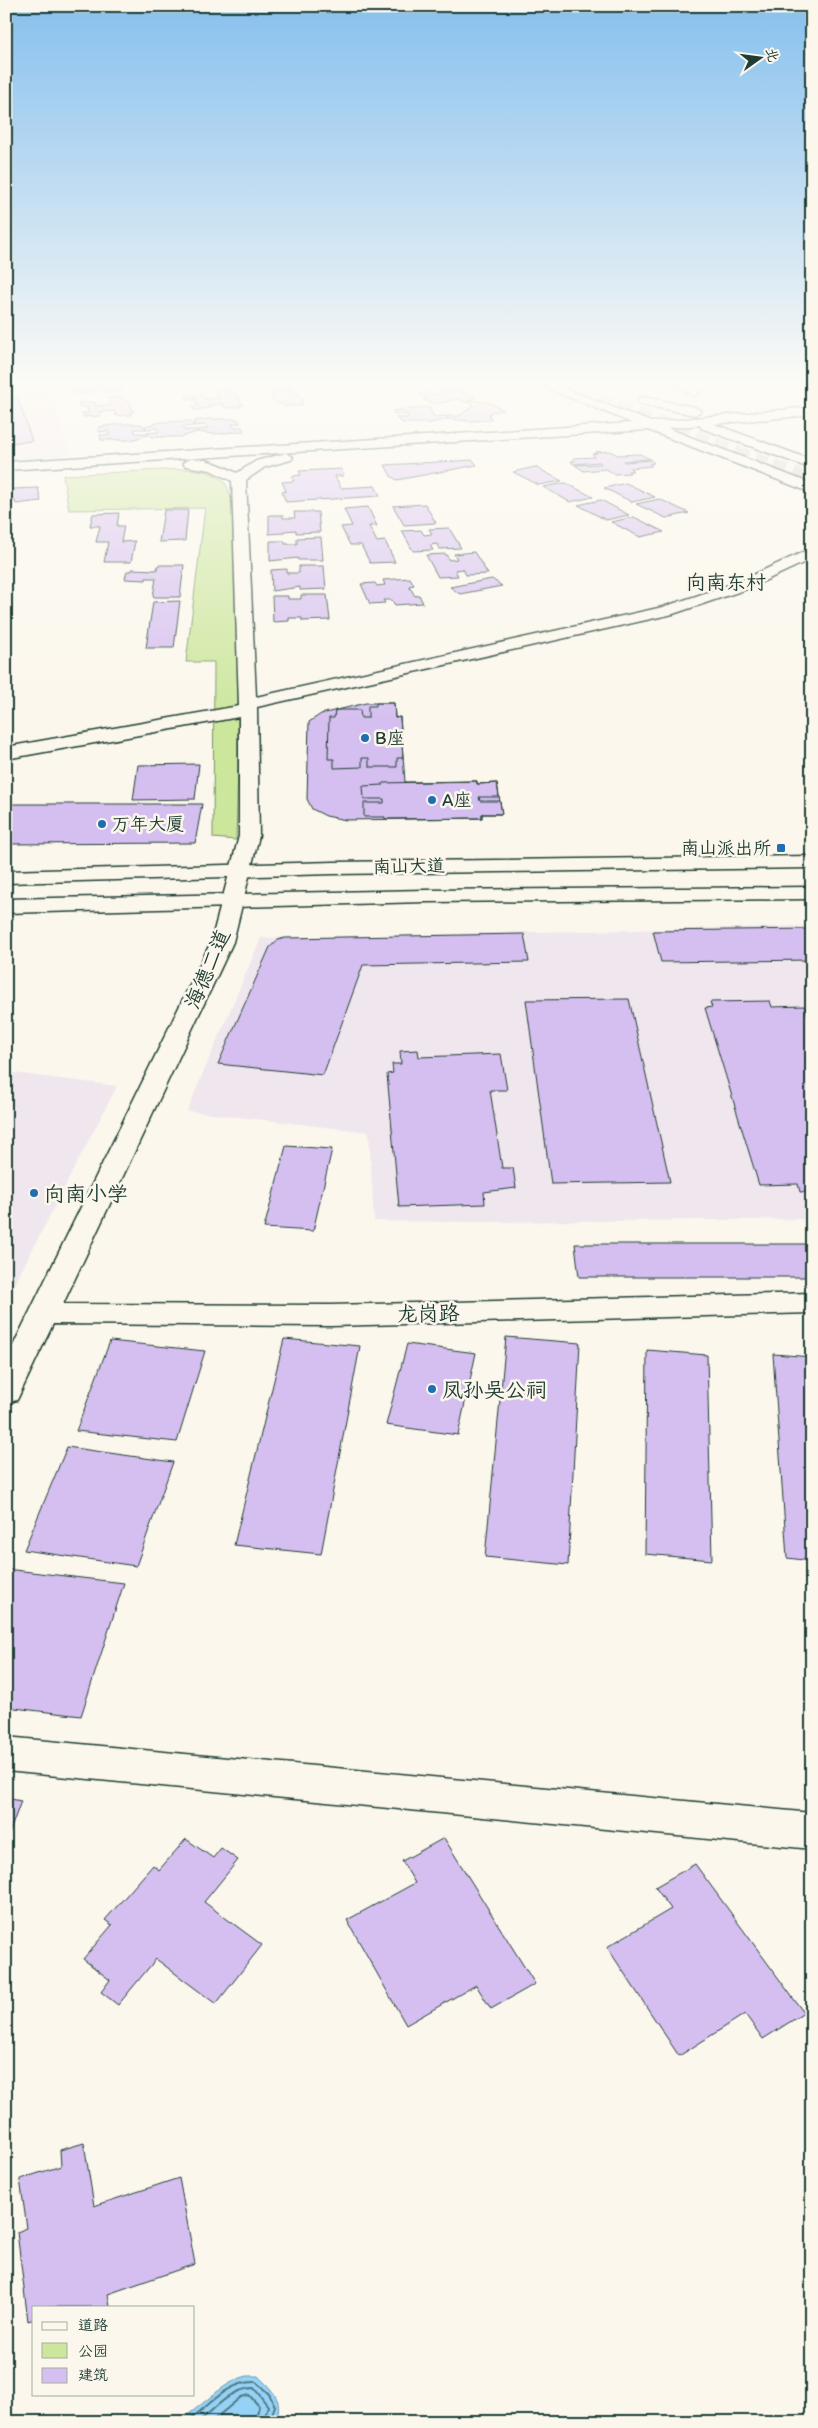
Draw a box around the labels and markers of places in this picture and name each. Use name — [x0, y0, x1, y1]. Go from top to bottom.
place label: B座 — [375, 727, 405, 749]
marker: B座 — [359, 732, 371, 744]
place label: A座 — [442, 789, 472, 811]
marker: A座 — [426, 794, 438, 806]
place label: 万年大厦 — [112, 813, 184, 835]
marker: 万年大厦 — [96, 818, 108, 830]
place label: 南山派出所 — [681, 837, 771, 859]
marker: 南山派出所 — [775, 842, 787, 854]
place label: 向南小学 — [44, 1181, 128, 1206]
marker: 向南小学 — [28, 1187, 40, 1199]
place label: 凤孙吴公祠 — [442, 1377, 547, 1402]
marker: 凤孙吴公祠 — [426, 1383, 438, 1395]

